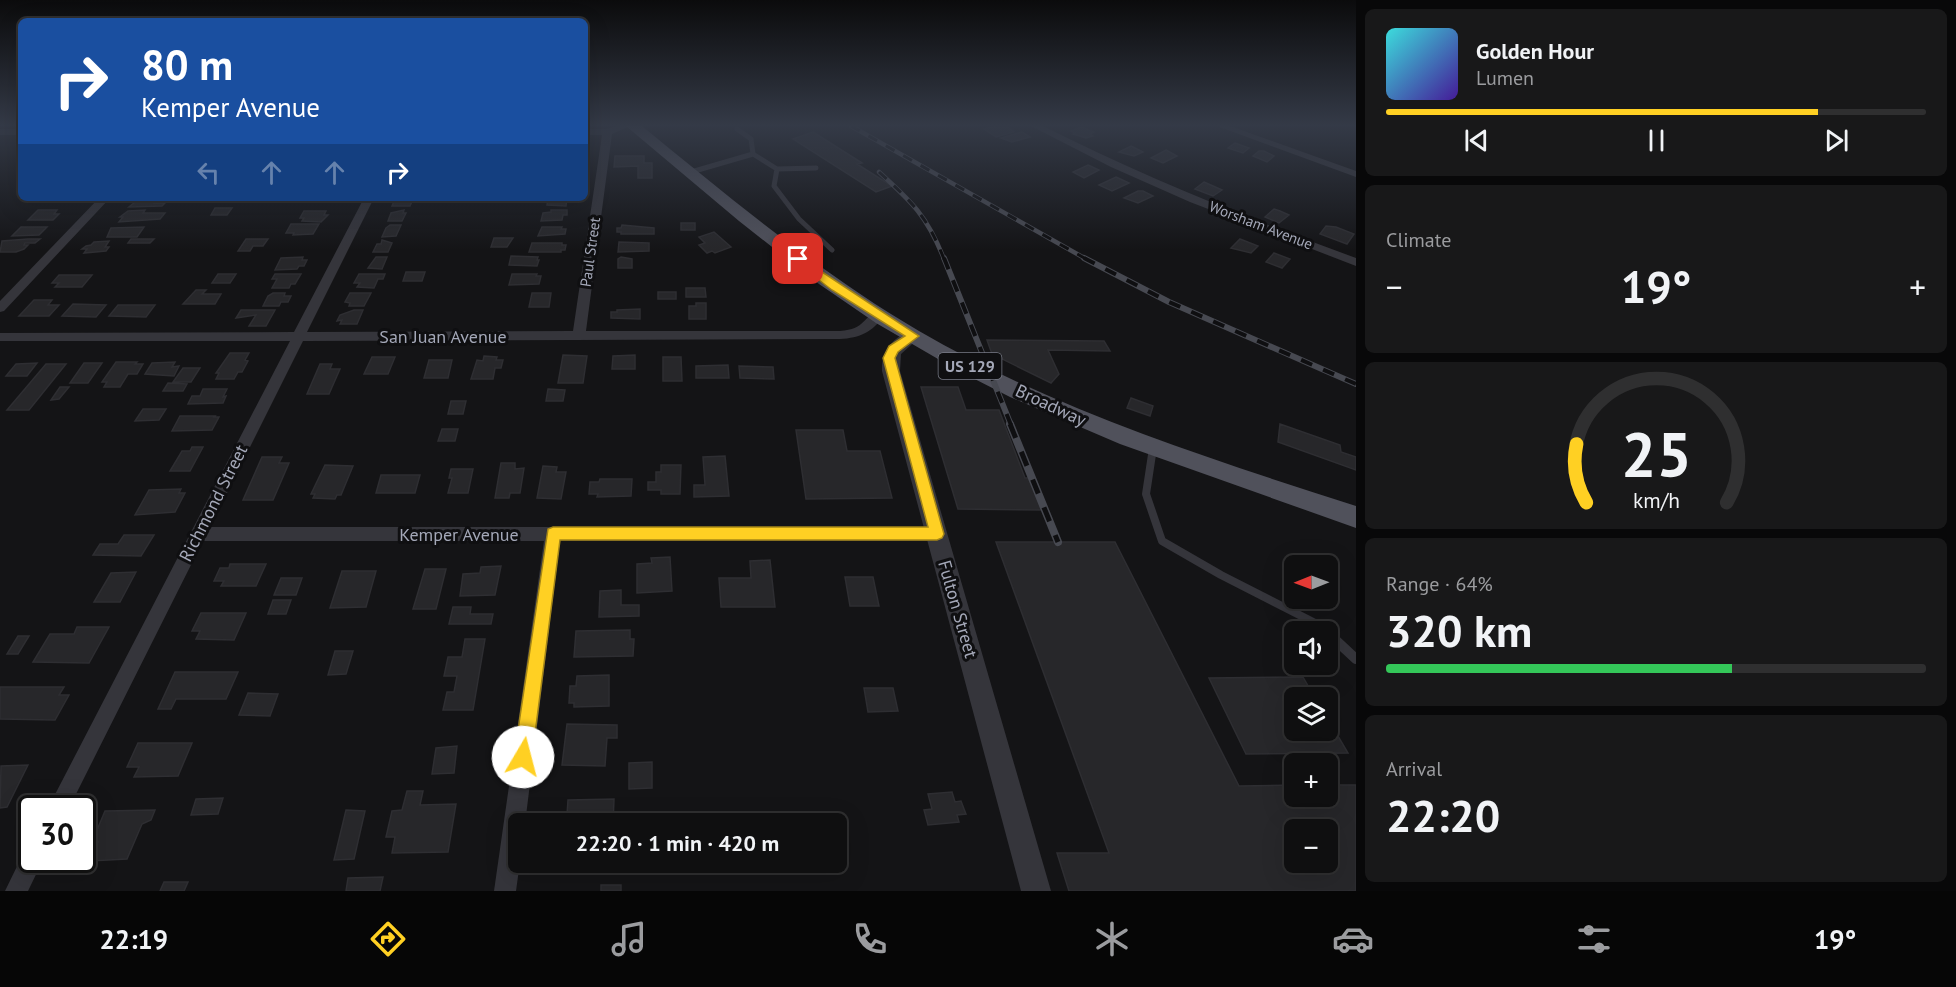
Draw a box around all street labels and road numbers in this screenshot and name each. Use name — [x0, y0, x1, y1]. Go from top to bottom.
street label: Worsham Avenue — [1207, 197, 1315, 253]
street label: Paul Street — [576, 216, 604, 288]
street label: San Juan Avenue — [379, 325, 507, 348]
road number: US 129 — [938, 353, 1002, 379]
street label: Broadway — [1012, 379, 1091, 432]
street label: Richmond Street — [174, 441, 252, 565]
street label: Kemper Avenue — [399, 523, 519, 546]
street label: Fulton Street — [933, 558, 983, 660]

